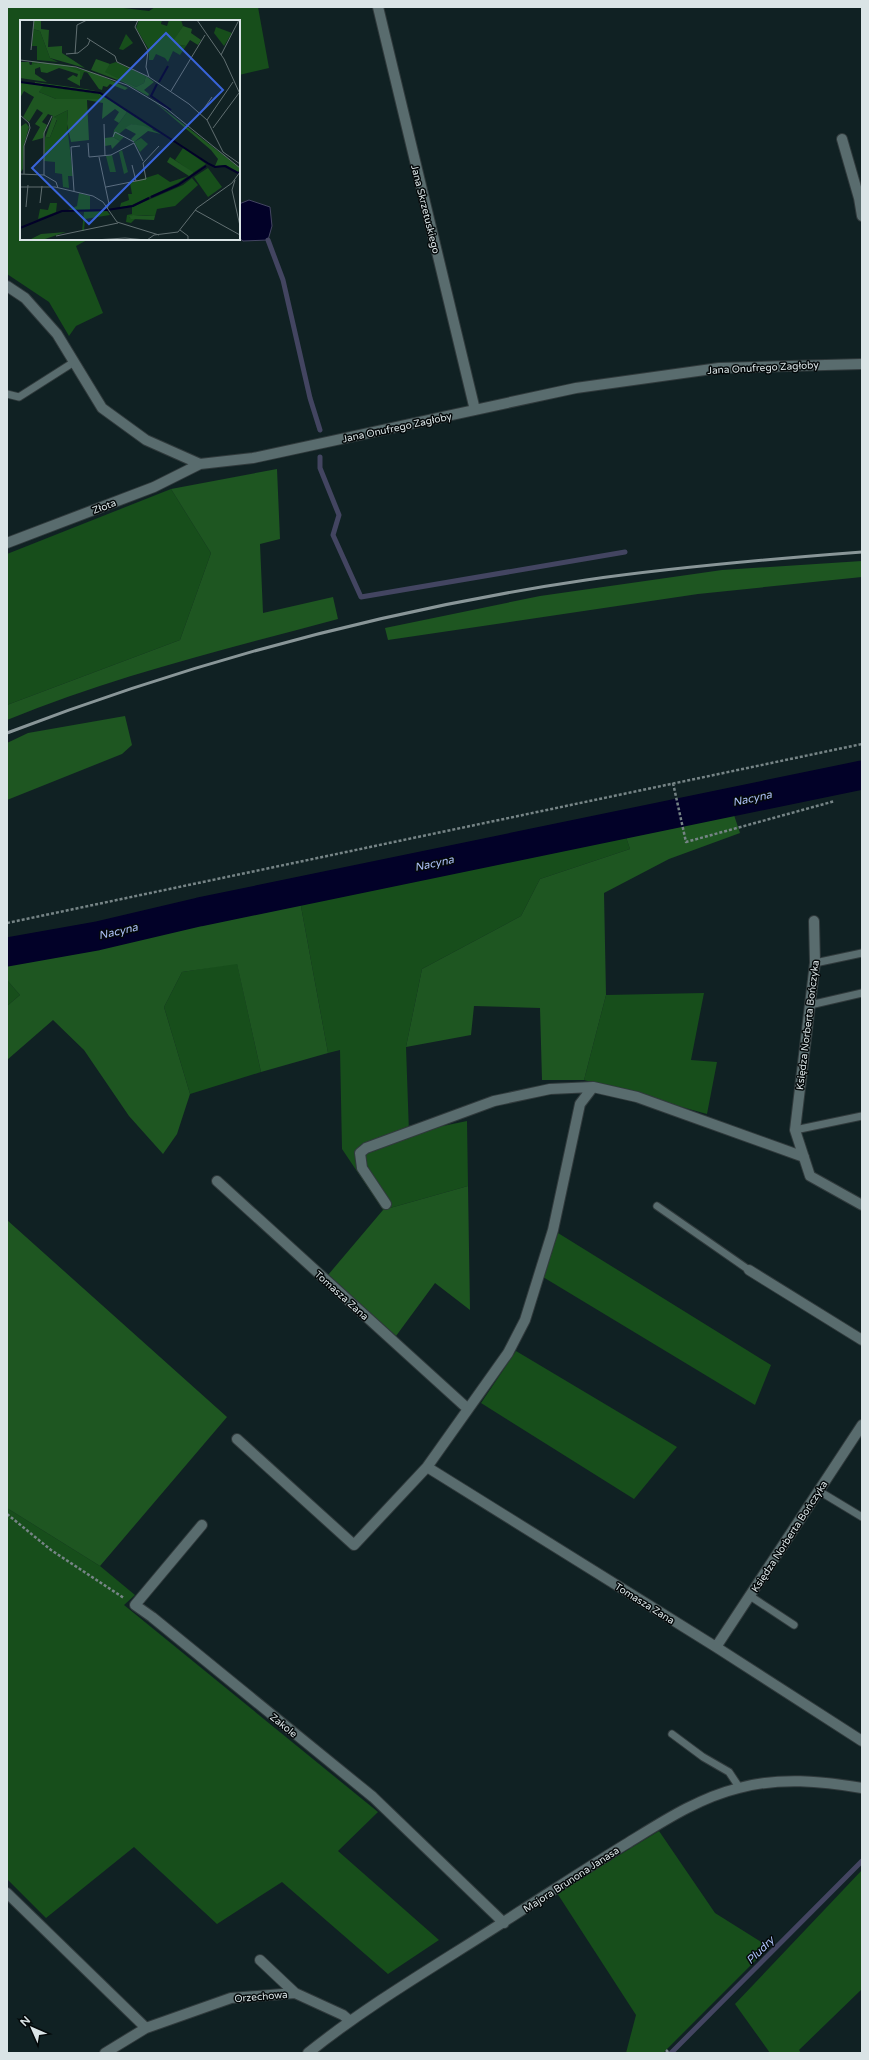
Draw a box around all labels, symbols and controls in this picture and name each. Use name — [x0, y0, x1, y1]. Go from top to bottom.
inset map — [20, 20, 240, 240]
street label: Jana Skrzetuskiego — [408, 163, 442, 255]
street label: Jana Onufrego Zagłoby — [707, 359, 820, 377]
street label: Jana Onufrego Zagłoby — [341, 410, 454, 445]
street label: Złota — [91, 497, 118, 517]
water label: Nacyna — [731, 788, 774, 809]
water label: Nacyna — [413, 853, 456, 874]
water label: Nacyna — [97, 921, 140, 942]
street label: Księdza Norberta Bończyka — [794, 960, 822, 1091]
street label: Tomasza Zana — [312, 1269, 371, 1323]
street label: Księdza Norberta Bończyka — [749, 1479, 830, 1595]
street label: Tomasza Zana — [612, 1581, 677, 1627]
street label: Zakole — [267, 1711, 300, 1741]
street label: Majora Brunona Janasa — [521, 1844, 622, 1915]
water label: Pludry — [744, 1933, 778, 1967]
street label: Orzechowa — [234, 1989, 288, 2005]
north arrow — [12, 2008, 52, 2048]
text: N — [18, 2014, 33, 2029]

